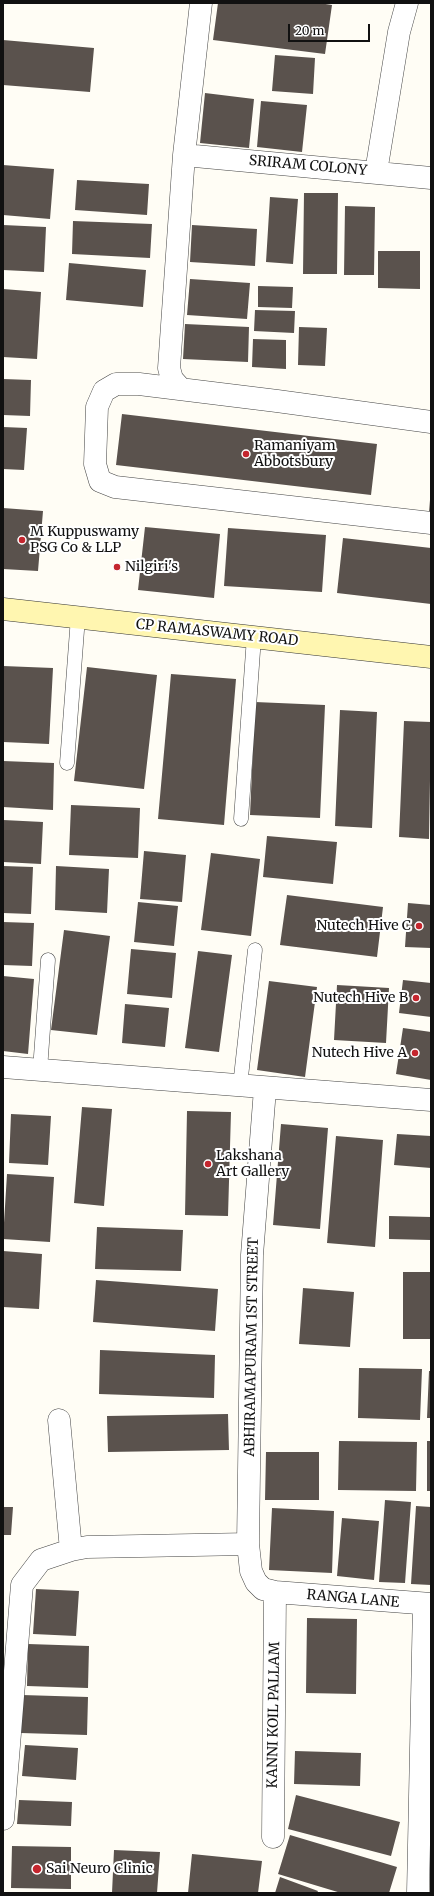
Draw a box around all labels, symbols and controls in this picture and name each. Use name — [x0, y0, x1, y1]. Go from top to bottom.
scale bar — [290, 16, 372, 42]
text: 20 m — [295, 23, 324, 38]
street label: SRIRAM COLONY — [248, 152, 368, 180]
place label: Ramaniyam Abbotsbury — [254, 438, 336, 470]
marker: Ramaniyam Abbotsbury — [241, 449, 251, 459]
place label: M Kuppuswamy PSG Co & LLP — [30, 524, 139, 556]
marker: M Kuppuswamy PSG Co & LLP — [17, 535, 27, 545]
place label: Nilgiri's — [125, 559, 178, 575]
marker: Nilgiri's — [112, 562, 122, 572]
street label: CP RAMASWAMY ROAD — [135, 616, 299, 650]
place label: Nutech Hive C — [317, 918, 411, 934]
marker: Nutech Hive C — [414, 921, 424, 931]
place label: Nutech Hive B — [313, 990, 408, 1006]
marker: Nutech Hive B — [411, 993, 421, 1003]
place label: Nutech Hive A — [312, 1045, 407, 1061]
marker: Nutech Hive A — [410, 1048, 420, 1058]
place label: Lakshana Art Gallery — [216, 1148, 289, 1180]
marker: Lakshana Art Gallery — [203, 1159, 213, 1169]
street label: ABHIRAMAPURAM 1ST STREET — [242, 1237, 262, 1457]
street label: RANGA LANE — [306, 1587, 400, 1611]
street label: KANNI KOIL PALLAM — [264, 1641, 284, 1789]
place label: Sai Neuro Clinic — [46, 1861, 153, 1877]
marker: Sai Neuro Clinic — [31, 1863, 43, 1875]

